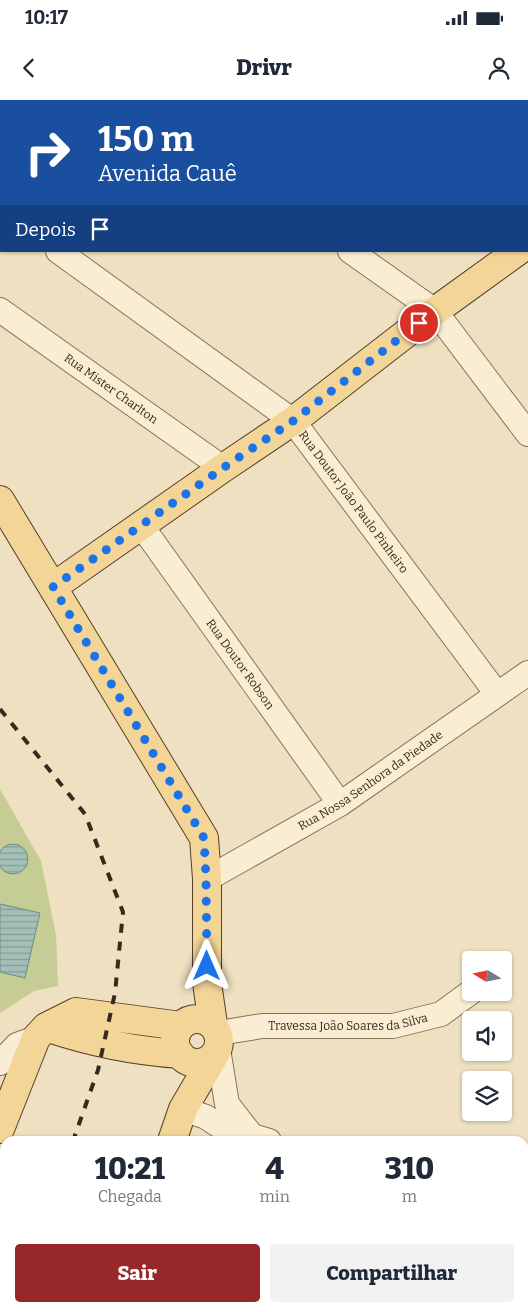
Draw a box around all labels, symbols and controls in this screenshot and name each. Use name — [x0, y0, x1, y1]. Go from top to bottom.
text: 10:17 — [25, 6, 68, 29]
icon: back — [15, 54, 43, 82]
text: Drivr — [236, 54, 292, 81]
icon: person — [485, 54, 513, 82]
text: 150 m — [98, 118, 194, 160]
icon: right — [15, 120, 80, 185]
text: Avenida Cauê — [98, 160, 237, 187]
icon: arrive — [86, 215, 114, 243]
text: Depois — [15, 218, 76, 241]
pin — [398, 302, 440, 344]
icon: arrive — [405, 309, 433, 337]
street label: Rua Mister Charlton — [61, 351, 161, 427]
street label: Rua Doutor João Paulo Pinheiro — [296, 428, 411, 576]
street label: Rua Doutor Robson — [203, 616, 277, 712]
street label: Rua Nossa Senhora da Piedade — [296, 728, 445, 833]
position arrow — [180, 939, 232, 991]
north arrow — [462, 951, 512, 1001]
map controls — [462, 951, 512, 1121]
street label: Travessa João Soares da Silva — [268, 1010, 430, 1033]
button: sound — [462, 1011, 512, 1061]
button: layers — [462, 1071, 512, 1121]
text: 10:21 — [95, 1151, 165, 1187]
text: 4 — [265, 1151, 284, 1187]
text: 310 — [385, 1151, 434, 1187]
text: Chegada — [98, 1187, 162, 1206]
text: min — [260, 1187, 290, 1206]
text: m — [402, 1187, 417, 1206]
button: Sair — [15, 1244, 260, 1302]
button: Compartilhar — [270, 1244, 514, 1302]

